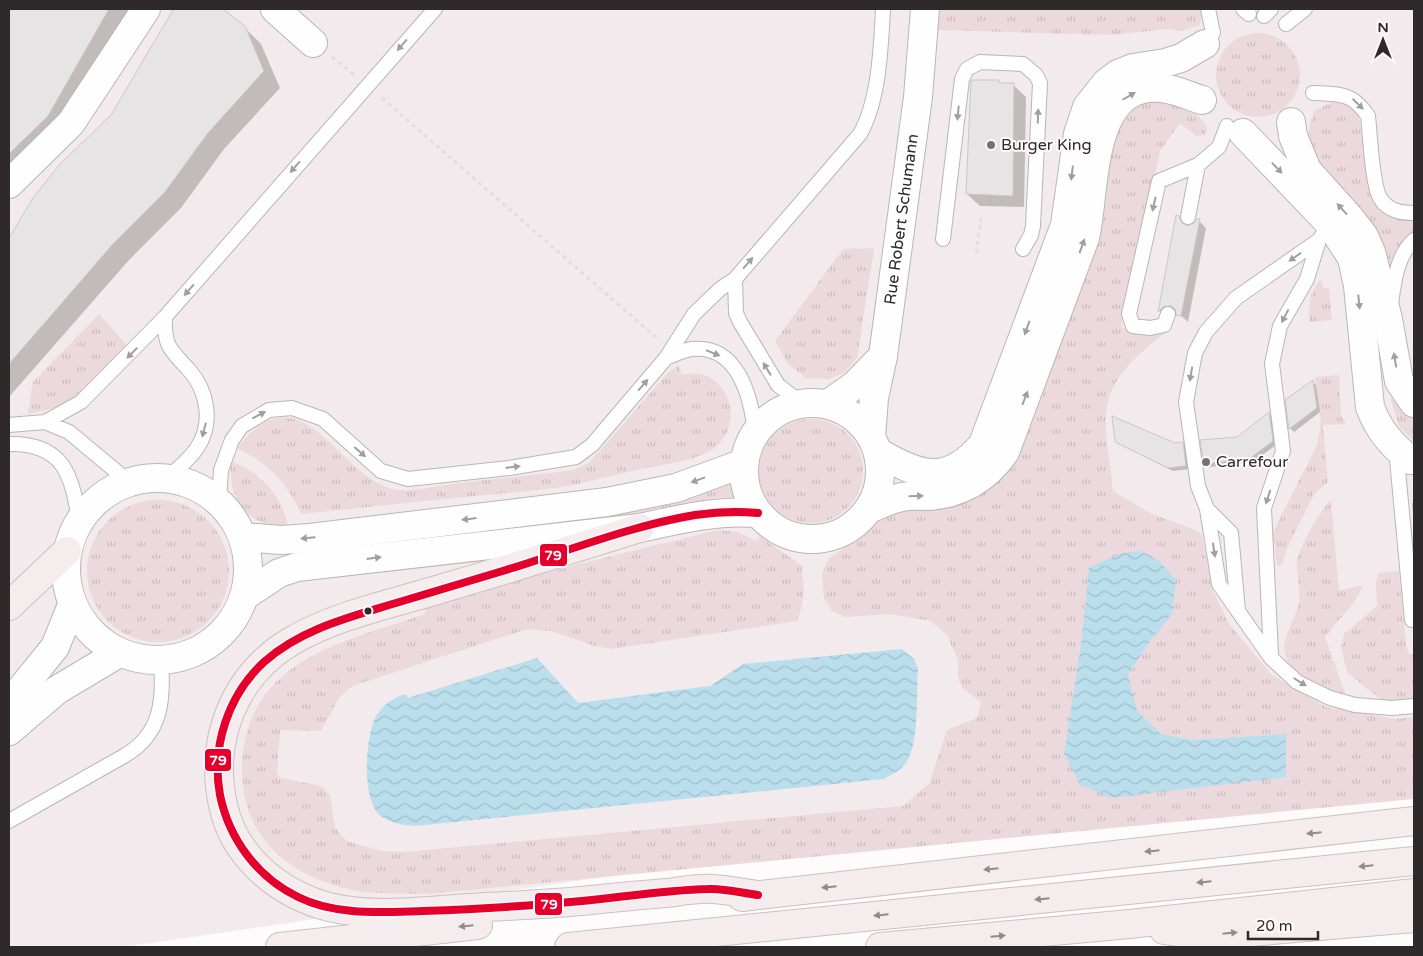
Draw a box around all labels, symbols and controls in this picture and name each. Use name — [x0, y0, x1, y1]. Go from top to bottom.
north arrow — [1358, 15, 1408, 65]
text: N — [1377, 19, 1389, 36]
one-way arrow — [397, 39, 408, 52]
one-way arrow — [1121, 92, 1136, 100]
one-way arrow — [1352, 98, 1364, 110]
one-way arrow — [954, 105, 962, 121]
one-way arrow — [1034, 108, 1042, 124]
street label: Rue Robert Schumann — [880, 133, 923, 306]
place label: Burger King — [1001, 135, 1092, 155]
marker: Burger King — [985, 139, 997, 151]
one-way arrow — [289, 161, 301, 173]
one-way arrow — [1271, 162, 1283, 174]
one-way arrow — [1068, 166, 1076, 182]
one-way arrow — [1149, 197, 1157, 213]
one-way arrow — [1336, 204, 1348, 216]
one-way arrow — [1078, 238, 1086, 253]
one-way arrow — [1288, 252, 1302, 262]
one-way arrow — [743, 257, 754, 270]
one-way arrow — [183, 284, 194, 297]
one-way arrow — [1355, 295, 1363, 311]
one-way arrow — [1281, 308, 1289, 323]
one-way arrow — [1023, 321, 1030, 336]
one-way arrow — [126, 346, 138, 358]
one-way arrow — [706, 349, 721, 357]
one-way arrow — [1390, 352, 1398, 368]
one-way arrow — [763, 362, 772, 375]
one-way arrow — [1187, 366, 1195, 382]
one-way arrow — [637, 379, 648, 391]
one-way arrow — [1021, 390, 1029, 405]
one-way arrow — [252, 411, 267, 419]
one-way arrow — [200, 422, 208, 438]
one-way arrow — [353, 446, 365, 458]
place label: Carrefour — [1216, 452, 1289, 472]
marker: Carrefour — [1200, 456, 1212, 468]
one-way arrow — [505, 463, 521, 471]
one-way arrow — [690, 476, 705, 484]
one-way arrow — [1263, 490, 1271, 505]
one-way arrow — [908, 492, 924, 500]
one-way arrow — [461, 515, 477, 523]
one-way arrow — [300, 534, 316, 542]
line badge: 79 — [539, 543, 568, 567]
one-way arrow — [1210, 543, 1218, 559]
text: 79 — [544, 547, 562, 564]
one-way arrow — [366, 554, 382, 562]
unlabelled marker — [363, 606, 373, 616]
one-way arrow — [1293, 678, 1307, 687]
line badge: 79 — [204, 748, 232, 772]
text: 79 — [209, 752, 227, 769]
one-way arrow — [1305, 829, 1321, 837]
one-way arrow — [1144, 847, 1160, 855]
one-way arrow — [1357, 862, 1373, 870]
one-way arrow — [982, 865, 998, 873]
one-way arrow — [1196, 878, 1212, 886]
one-way arrow — [821, 883, 837, 891]
line badge: 79 — [534, 892, 563, 916]
one-way arrow — [1034, 895, 1050, 903]
text: 79 — [540, 896, 558, 913]
scale bar — [1248, 908, 1318, 940]
one-way arrow — [872, 911, 888, 919]
text: 20 m — [1256, 917, 1293, 935]
one-way arrow — [458, 922, 474, 930]
one-way arrow — [1223, 929, 1239, 937]
one-way arrow — [990, 932, 1006, 940]

